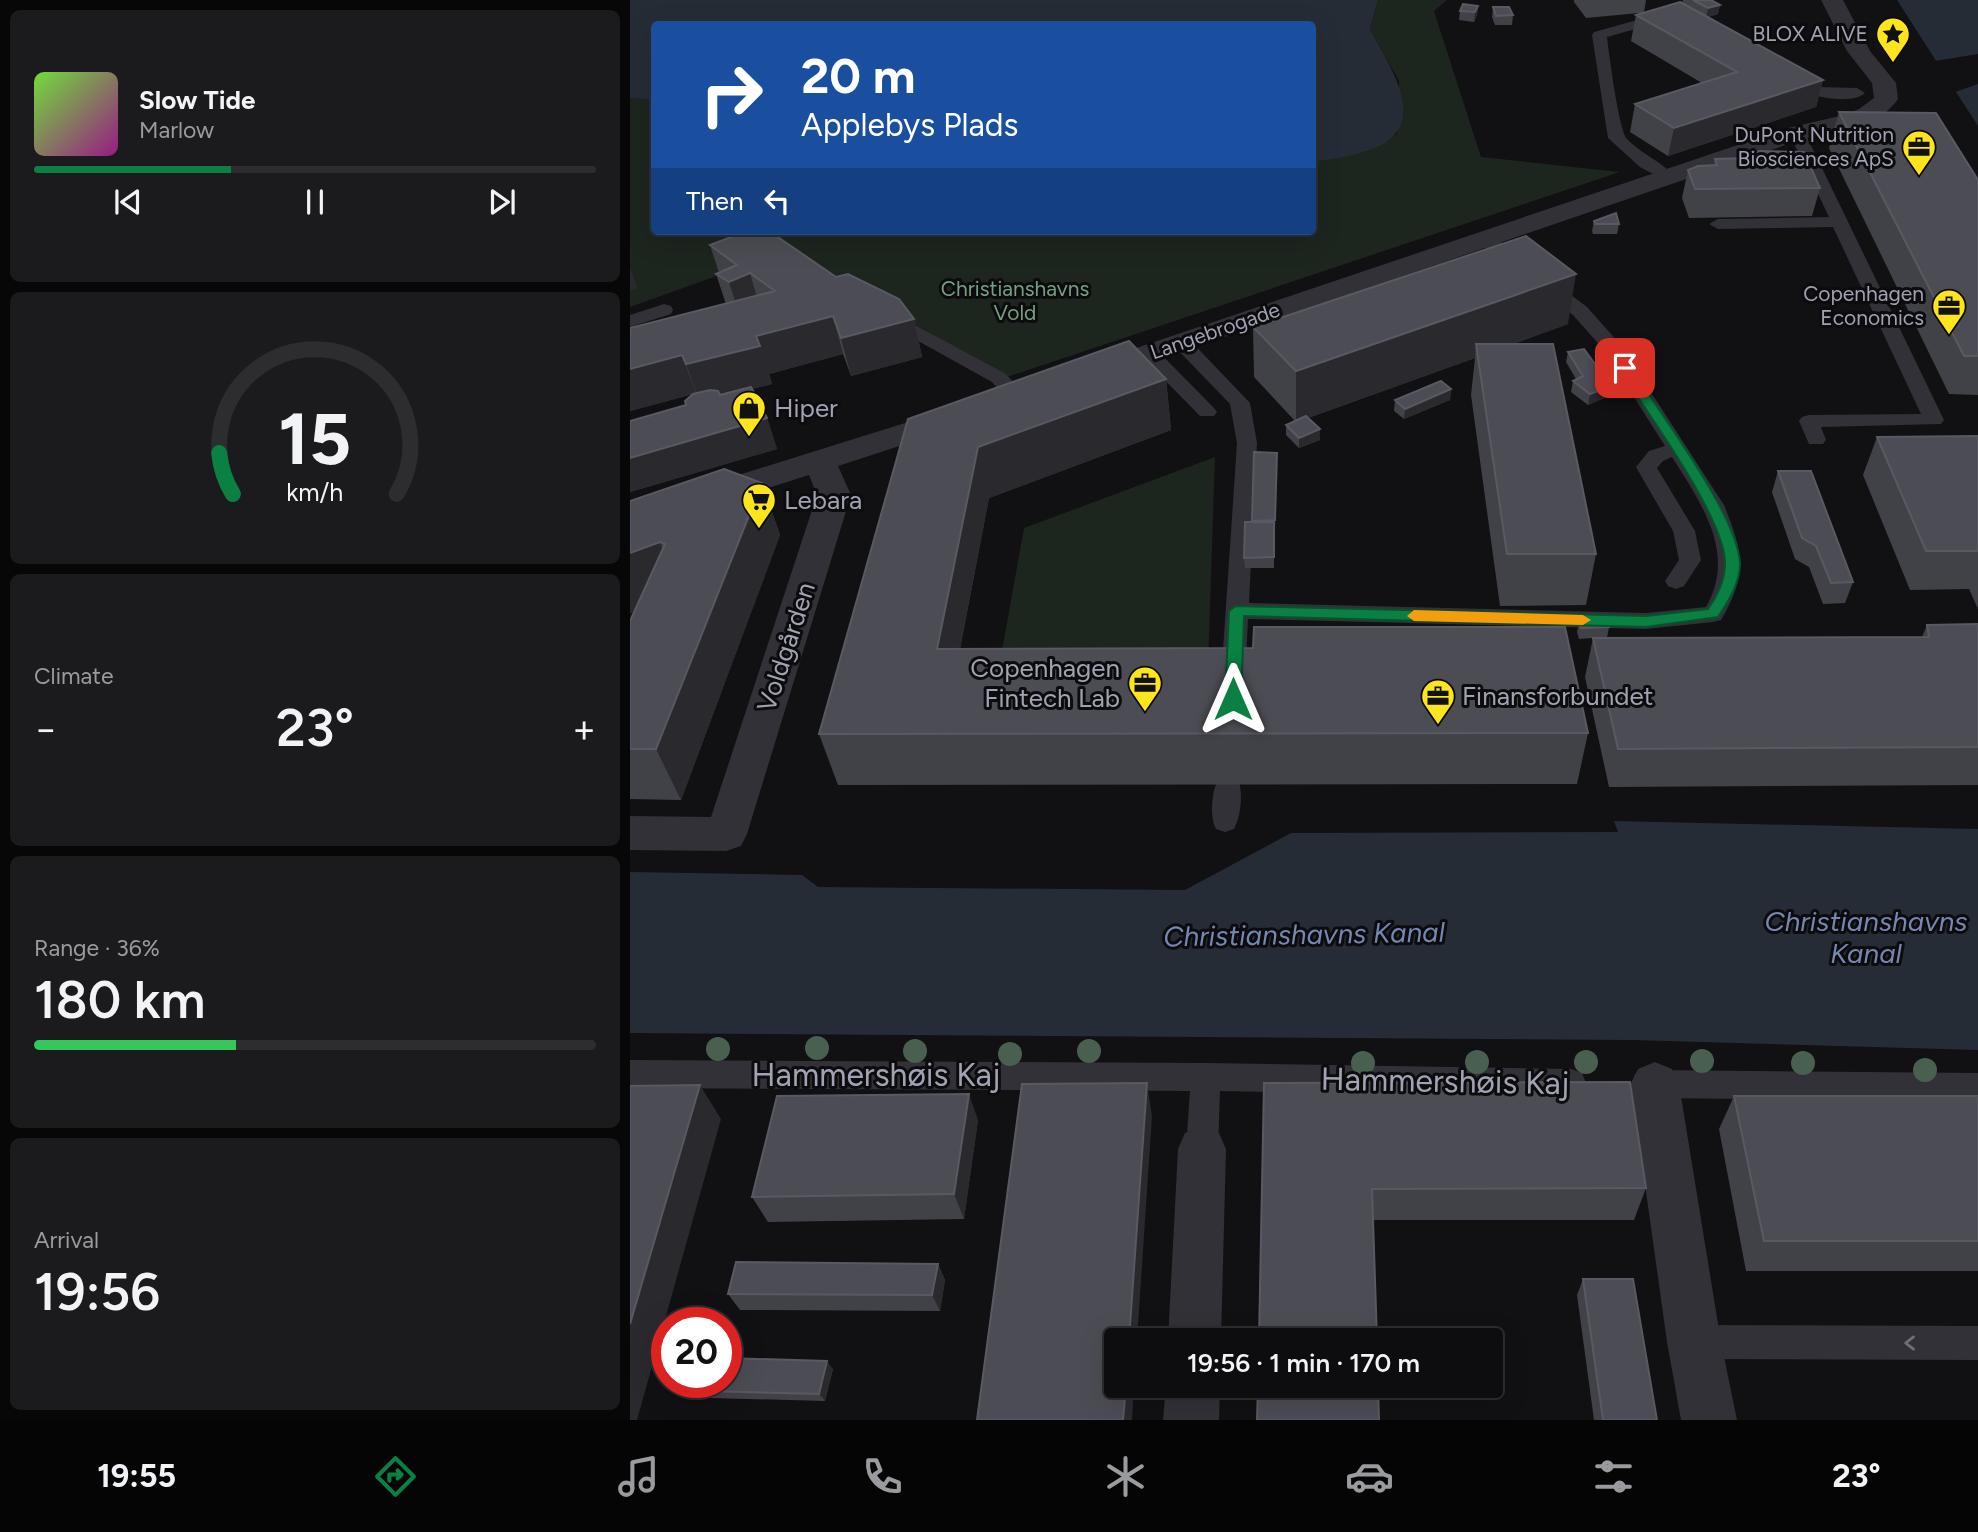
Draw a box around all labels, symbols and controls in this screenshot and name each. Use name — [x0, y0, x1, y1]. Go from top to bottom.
place icon: BLOX ALIVE — [1874, 15, 1912, 64]
place label: BLOX ALIVE — [1752, 21, 1868, 46]
text: 20 m — [801, 46, 916, 105]
icon: right — [686, 49, 777, 140]
text: Slow Tide — [139, 84, 255, 116]
text: Applebys Plads — [801, 106, 1019, 144]
text: Marlow — [139, 116, 214, 144]
place label: DuPont Nutrition Biosciences ApS — [1734, 122, 1894, 171]
office icon: DuPont Nutrition Biosciences ApS — [1900, 128, 1938, 177]
icon: left — [758, 182, 796, 220]
icon: previous — [109, 183, 147, 221]
icon: pause — [296, 183, 334, 221]
icon: next — [483, 183, 521, 221]
text: Then — [686, 185, 744, 217]
park label: Christianshavns Vold — [941, 276, 1089, 325]
place label: Copenhagen Economics — [1803, 281, 1924, 330]
office icon: Copenhagen Economics — [1930, 287, 1968, 336]
street label: Langebrogade — [1147, 297, 1283, 364]
pin — [1595, 338, 1655, 398]
icon: arrive — [1606, 349, 1644, 387]
shop icon: Hiper — [730, 389, 768, 438]
place label: Hiper — [774, 392, 838, 424]
text: 15 — [278, 395, 352, 482]
text: km/h — [286, 477, 344, 507]
supermarket icon: Lebara — [740, 481, 778, 530]
place label: Lebara — [784, 484, 862, 516]
street label: Voldgården — [750, 578, 822, 716]
place label: Copenhagen Fintech Lab — [970, 652, 1120, 714]
text: Climate — [34, 662, 113, 690]
position arrow — [1196, 662, 1270, 736]
office icon: Copenhagen Fintech Lab — [1126, 664, 1164, 713]
office icon: Finansforbundet — [1419, 677, 1457, 726]
place label: Finansforbundet — [1462, 680, 1654, 712]
text: 23° — [276, 697, 354, 759]
text: − — [34, 706, 58, 752]
text: + — [572, 706, 596, 752]
water label: Christianshavns Kanal — [1764, 904, 1968, 970]
water label: Christianshavns Kanal — [1163, 915, 1446, 953]
text: Range · 36% — [34, 934, 160, 962]
text: 180 km — [34, 969, 206, 1031]
street label: Hammershøis Kaj — [752, 1056, 1000, 1094]
street label: Hammershøis Kaj — [1320, 1060, 1570, 1102]
text: Arrival — [34, 1226, 99, 1254]
text: 19:56 — [34, 1261, 160, 1323]
speed limit sign: 20 — [651, 1307, 742, 1398]
one-way arrow — [1904, 1335, 1915, 1351]
text: 19:56 · 1 min · 170 m — [1187, 1347, 1420, 1379]
icon: directions — [371, 1452, 420, 1501]
icon: music — [614, 1452, 663, 1501]
icon: phone — [858, 1452, 907, 1501]
icon: climate — [1101, 1452, 1150, 1501]
icon: car — [1345, 1452, 1394, 1501]
icon: filters — [1589, 1452, 1638, 1501]
text: 19:55 — [97, 1457, 176, 1495]
text: 23° — [1832, 1457, 1881, 1495]

